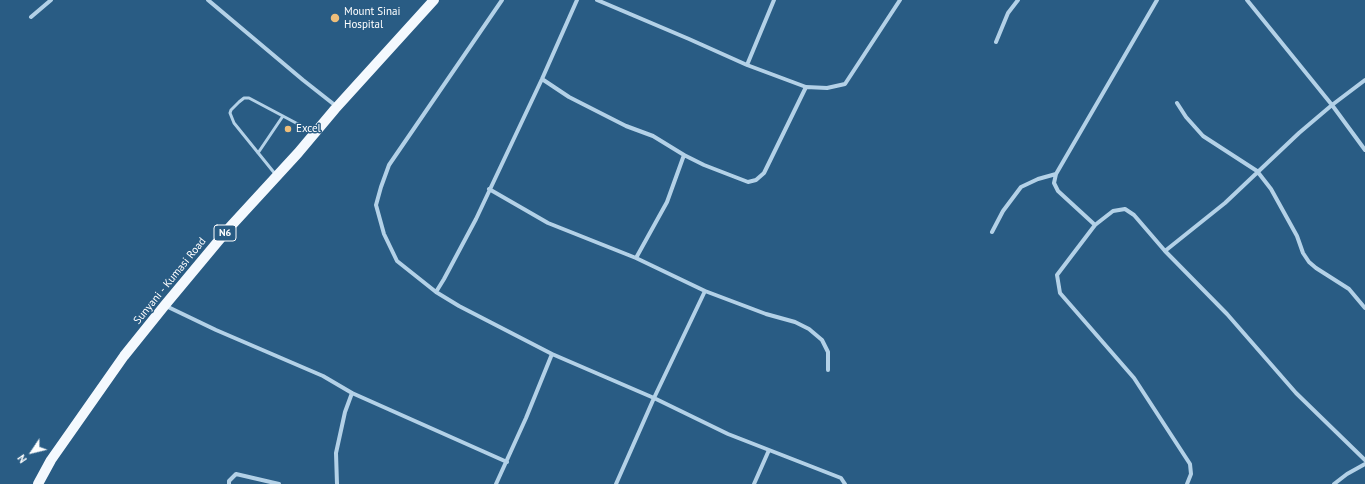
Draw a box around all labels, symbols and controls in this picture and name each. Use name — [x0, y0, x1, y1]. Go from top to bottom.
place label: Mount Sinai Hospital — [344, 5, 400, 31]
marker: Mount Sinai Hospital — [329, 12, 341, 24]
place label: Excel — [296, 122, 321, 136]
marker: Excel — [283, 124, 293, 134]
road number: N6 — [214, 225, 236, 241]
street label: Sunyani - Kumasi Road — [131, 235, 209, 327]
north arrow — [12, 432, 52, 472]
text: N — [14, 452, 30, 466]

